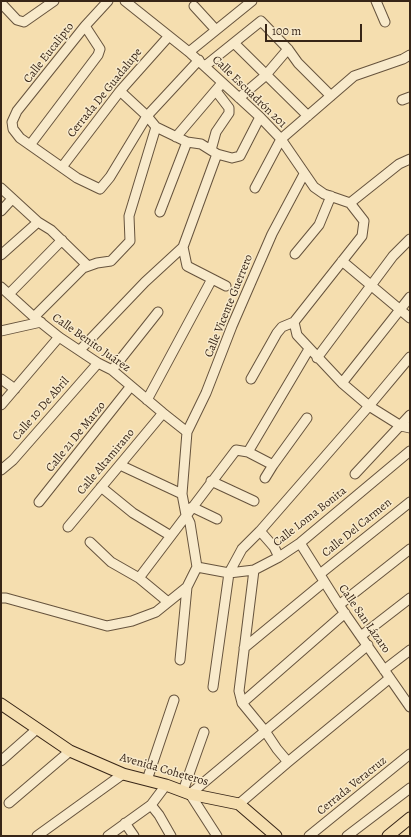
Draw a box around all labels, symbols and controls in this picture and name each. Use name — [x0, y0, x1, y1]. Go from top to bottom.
scale bar — [267, 16, 364, 42]
street label: Calle Eucalipto — [21, 20, 77, 86]
text: 100 m — [272, 23, 301, 39]
street label: Cerrada De Guadalupe — [64, 45, 146, 141]
street label: Calle Escuadrón 201 — [209, 53, 289, 131]
street label: Calle Vicente Guerrero — [202, 252, 256, 360]
street label: Calle Benito Juárez — [49, 311, 133, 375]
street label: Calle 10 De Abril — [9, 374, 73, 444]
street label: Calle 21 De Marzo — [43, 399, 109, 475]
street label: Calle Altamirano — [74, 426, 138, 498]
street label: Calle Loma Bonita — [270, 484, 350, 550]
street label: Calle Del Carmen — [319, 496, 395, 560]
street label: Calle San Lázaro — [335, 582, 393, 656]
street label: Avenida Coheteros — [118, 750, 210, 790]
street label: Cerrada Veracruz — [314, 754, 390, 818]

